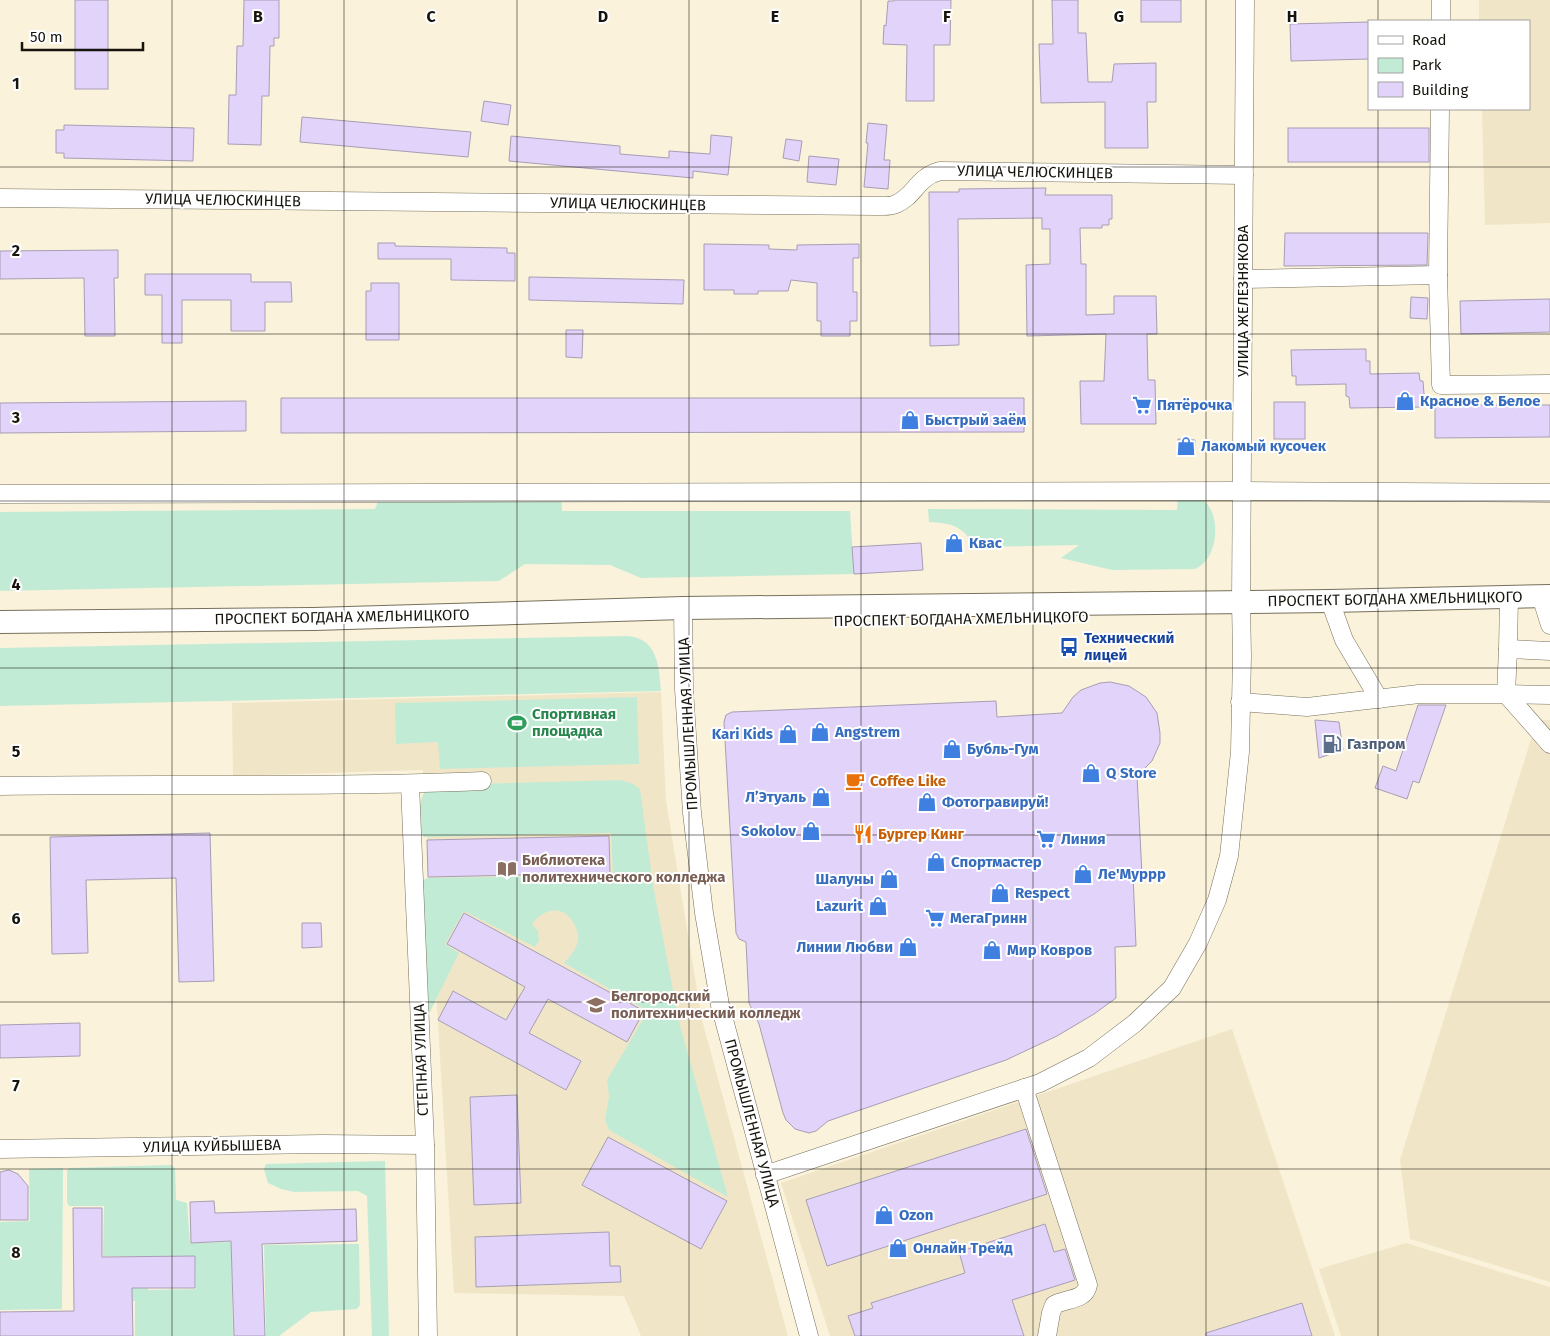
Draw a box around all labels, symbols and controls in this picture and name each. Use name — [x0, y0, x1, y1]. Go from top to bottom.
text: B — [253, 7, 263, 26]
text: C — [426, 7, 436, 26]
text: D — [598, 7, 608, 26]
text: E — [771, 7, 779, 26]
text: F — [943, 7, 951, 26]
text: G — [1114, 7, 1124, 26]
text: H — [1287, 7, 1297, 26]
scale bar — [22, 20, 144, 52]
legend — [1368, 20, 1530, 110]
text: 50 m — [30, 28, 63, 46]
text: Road — [1412, 31, 1447, 49]
text: Park — [1412, 56, 1442, 74]
text: 1 — [12, 74, 20, 93]
text: Building — [1412, 81, 1468, 99]
street label: УЛИЦА ЧЕЛЮСКИНЦЕВ — [957, 162, 1113, 182]
street label: УЛИЦА ЧЕЛЮСКИНЦЕВ — [145, 190, 301, 210]
street label: УЛИЦА ЧЕЛЮСКИНЦЕВ — [550, 194, 706, 214]
street label: УЛИЦА ЖЕЛЕЗНЯКОВА — [1234, 224, 1252, 377]
text: 2 — [12, 241, 20, 260]
shop icon: Красное & Белое — [1394, 390, 1416, 412]
place label: Красное & Белое — [1420, 392, 1541, 410]
supermarket icon: Пятёрочка — [1131, 394, 1153, 416]
place label: Пятёрочка — [1157, 396, 1233, 414]
text: 3 — [11, 408, 20, 427]
shop icon: Быстрый заём — [899, 409, 921, 431]
place label: Быстрый заём — [925, 411, 1026, 429]
shop icon: Лакомый кусочек — [1175, 435, 1197, 457]
place label: Лакомый кусочек — [1201, 437, 1327, 455]
shop icon: Квас — [943, 532, 965, 554]
place label: Квас — [969, 534, 1003, 552]
text: 4 — [11, 575, 21, 594]
street label: ПРОСПЕКТ БОГДАНА ХМЕЛЬНИЦКОГО — [1267, 588, 1523, 610]
street label: ПРОСПЕКТ БОГДАНА ХМЕЛЬНИЦКОГО — [214, 606, 470, 628]
street label: ПРОСПЕКТ БОГДАНА ХМЕЛЬНИЦКОГО — [833, 608, 1089, 630]
place label: Технический лицей — [1084, 629, 1174, 664]
bus stop icon: Технический лицей — [1058, 636, 1080, 658]
street label: ПРОМЫШЛЕННАЯ УЛИЦА — [674, 637, 702, 811]
place label: Спортивная площадка — [532, 705, 616, 740]
sports icon: Спортивная площадка — [506, 712, 528, 734]
shop icon: Angstrem — [809, 721, 831, 743]
shop icon: Kari Kids — [777, 723, 799, 745]
place label: Angstrem — [834, 723, 900, 741]
place label: Kari Kids — [712, 725, 773, 743]
fuel station icon: Газпром — [1321, 733, 1343, 755]
place label: Газпром — [1347, 735, 1405, 753]
shop icon: Бубль-Гум — [941, 738, 963, 760]
place label: Бубль-Гум — [967, 740, 1039, 758]
text: 5 — [12, 742, 21, 761]
shop icon: Q Store — [1080, 762, 1102, 784]
place label: Q Store — [1106, 764, 1157, 782]
cafe icon: Coffee Like — [844, 770, 866, 792]
place label: Coffee Like — [870, 772, 946, 790]
shop icon: Л’Этуаль — [810, 786, 832, 808]
place label: Л’Этуаль — [745, 788, 806, 806]
shop icon: Фотогравируй! — [916, 791, 938, 813]
place label: Фотогравируй! — [942, 793, 1049, 811]
shop icon: Sokolov — [800, 820, 822, 842]
place label: Sokolov — [741, 822, 796, 840]
restaurant icon: Бургер Кинг — [852, 823, 874, 845]
place label: Бургер Кинг — [878, 825, 964, 843]
supermarket icon: Линия — [1035, 828, 1057, 850]
place label: Линия — [1061, 830, 1106, 848]
place label: Библиотека политехнического колледжа — [522, 851, 725, 886]
shop icon: Спортмастер — [925, 851, 947, 873]
place label: Спортмастер — [951, 853, 1042, 871]
library icon: Библиотека политехнического колледжа — [496, 858, 518, 880]
shop icon: Ле'Муррр — [1072, 863, 1094, 885]
place label: Ле'Муррр — [1098, 865, 1166, 883]
shop icon: Шалуны — [878, 868, 900, 890]
place label: Шалуны — [816, 870, 874, 888]
shop icon: Respect — [989, 882, 1011, 904]
place label: Respect — [1015, 884, 1070, 902]
shop icon: Lazurit — [867, 895, 889, 917]
place label: Lazurit — [816, 897, 863, 915]
supermarket icon: МегаГринн — [924, 907, 946, 929]
text: 6 — [11, 909, 21, 928]
place label: МегаГринн — [950, 909, 1027, 927]
shop icon: Линии Любви — [897, 936, 919, 958]
place label: Линии Любви — [796, 938, 893, 956]
shop icon: Мир Ковров — [981, 939, 1003, 961]
place label: Мир Ковров — [1007, 941, 1092, 959]
place label: Белгородский политехнический колледж — [611, 987, 801, 1022]
school or university icon: Белгородский политехнический колледж — [585, 994, 607, 1016]
street label: СТЕПНАЯ УЛИЦА — [410, 1003, 432, 1117]
street label: ПРОМЫШЛЕННАЯ УЛИЦА — [721, 1037, 783, 1209]
text: 7 — [12, 1076, 20, 1095]
street label: УЛИЦА КУЙБЫШЕВА — [143, 1136, 282, 1156]
shop icon: Ozon — [873, 1204, 895, 1226]
place label: Ozon — [899, 1206, 933, 1224]
shop icon: Онлайн Трейд — [887, 1237, 909, 1259]
place label: Онлайн Трейд — [913, 1239, 1013, 1257]
text: 8 — [11, 1243, 21, 1262]

